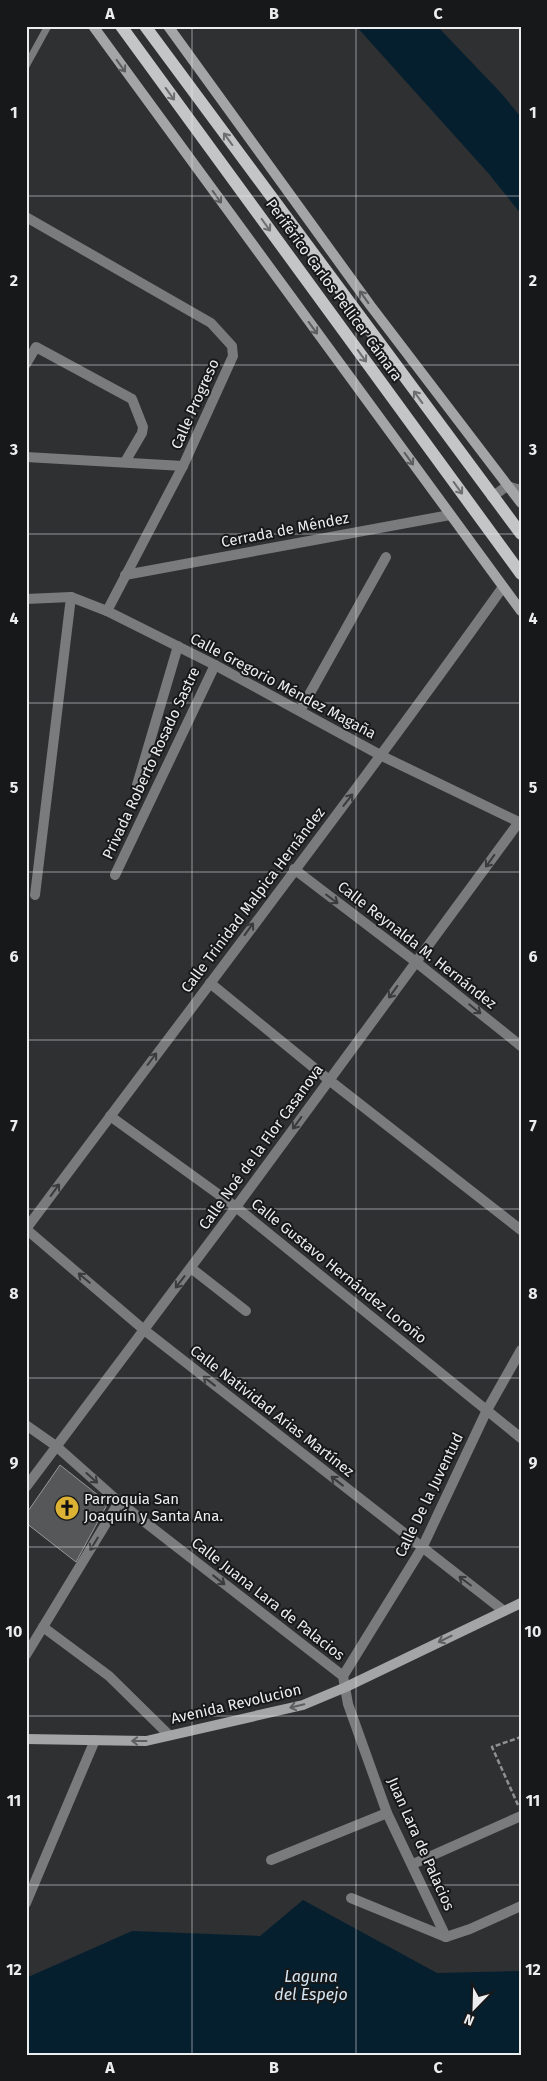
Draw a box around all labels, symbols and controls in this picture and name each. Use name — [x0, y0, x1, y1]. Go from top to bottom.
text: A — [104, 4, 115, 23]
text: B — [269, 4, 279, 23]
text: C — [433, 4, 443, 23]
one-way arrow — [116, 59, 126, 73]
one-way arrow — [165, 87, 175, 101]
text: 1 — [10, 103, 18, 122]
text: 1 — [529, 103, 537, 122]
one-way arrow — [223, 133, 234, 146]
one-way arrow — [212, 190, 222, 204]
street label: Periférico Carlos Pellicer Cámara — [262, 196, 406, 384]
one-way arrow — [261, 218, 271, 232]
text: 2 — [10, 271, 18, 290]
text: 2 — [529, 271, 537, 290]
one-way arrow — [359, 290, 369, 304]
one-way arrow — [308, 321, 318, 335]
one-way arrow — [357, 349, 367, 363]
street label: Calle Progreso — [167, 356, 223, 452]
one-way arrow — [413, 390, 423, 404]
text: 3 — [9, 440, 18, 459]
text: 3 — [528, 440, 537, 459]
one-way arrow — [404, 452, 414, 466]
one-way arrow — [453, 480, 463, 494]
street label: Cerrada de Méndez — [219, 509, 351, 551]
text: 4 — [9, 609, 19, 628]
text: 4 — [528, 609, 538, 628]
street label: Calle Gregorio Méndez Magaña — [187, 629, 379, 743]
street label: Privada Roberto Rosado Sastre — [99, 664, 203, 862]
text: 5 — [10, 778, 19, 797]
text: 5 — [529, 778, 538, 797]
one-way arrow — [342, 794, 353, 807]
street label: Calle Trinidad Malpica Hernández — [177, 803, 329, 996]
one-way arrow — [485, 854, 495, 868]
street label: Calle Reynalda M. Hernández — [334, 877, 500, 1013]
one-way arrow — [325, 893, 338, 904]
one-way arrow — [244, 923, 255, 936]
text: 6 — [9, 947, 19, 966]
text: 6 — [528, 947, 538, 966]
one-way arrow — [388, 985, 399, 998]
one-way arrow — [468, 1003, 481, 1014]
one-way arrow — [147, 1052, 157, 1066]
street label: Calle Noé de la Flor Casanova — [195, 1061, 327, 1233]
text: 7 — [10, 1116, 18, 1135]
one-way arrow — [292, 1116, 302, 1130]
text: 7 — [529, 1116, 537, 1135]
one-way arrow — [50, 1183, 60, 1197]
street label: Calle Gustavo Hernández Loroño — [248, 1195, 430, 1347]
one-way arrow — [77, 1272, 90, 1284]
one-way arrow — [174, 1275, 185, 1288]
text: 8 — [9, 1284, 19, 1303]
text: 8 — [528, 1284, 538, 1303]
street label: Calle Natividad Arias Martínez — [186, 1341, 358, 1481]
one-way arrow — [203, 1375, 216, 1386]
street label: Calle De la Juventud — [391, 1430, 467, 1560]
text: 9 — [10, 1453, 19, 1472]
text: 9 — [529, 1453, 538, 1472]
one-way arrow — [86, 1473, 99, 1484]
one-way arrow — [330, 1476, 344, 1486]
place label: Parroquia San Joaquín y Santa Ana. — [84, 1490, 223, 1525]
church icon: Parroquia San Joaquín y Santa Ana. — [54, 1495, 80, 1521]
street label: Calle Juana Lara de Palacios — [188, 1534, 348, 1664]
one-way arrow — [88, 1536, 98, 1550]
one-way arrow — [212, 1574, 225, 1585]
one-way arrow — [458, 1576, 472, 1586]
text: 10 — [6, 1622, 22, 1641]
text: 10 — [525, 1622, 541, 1641]
one-way arrow — [438, 1635, 453, 1644]
street label: Avenida Revolucion — [169, 1680, 303, 1728]
one-way arrow — [290, 1702, 306, 1711]
one-way arrow — [131, 1736, 148, 1746]
street label: Juan Lara de Palacios — [384, 1775, 458, 1913]
text: 11 — [7, 1791, 21, 1810]
text: 11 — [526, 1791, 540, 1810]
text: 12 — [6, 1960, 22, 1979]
text: 12 — [525, 1960, 541, 1979]
water label: Laguna del Espejo — [274, 1967, 348, 2004]
north arrow — [450, 1984, 500, 2034]
text: N — [462, 2010, 477, 2029]
text: A — [104, 2058, 115, 2077]
text: B — [269, 2058, 279, 2077]
text: C — [433, 2058, 443, 2077]

